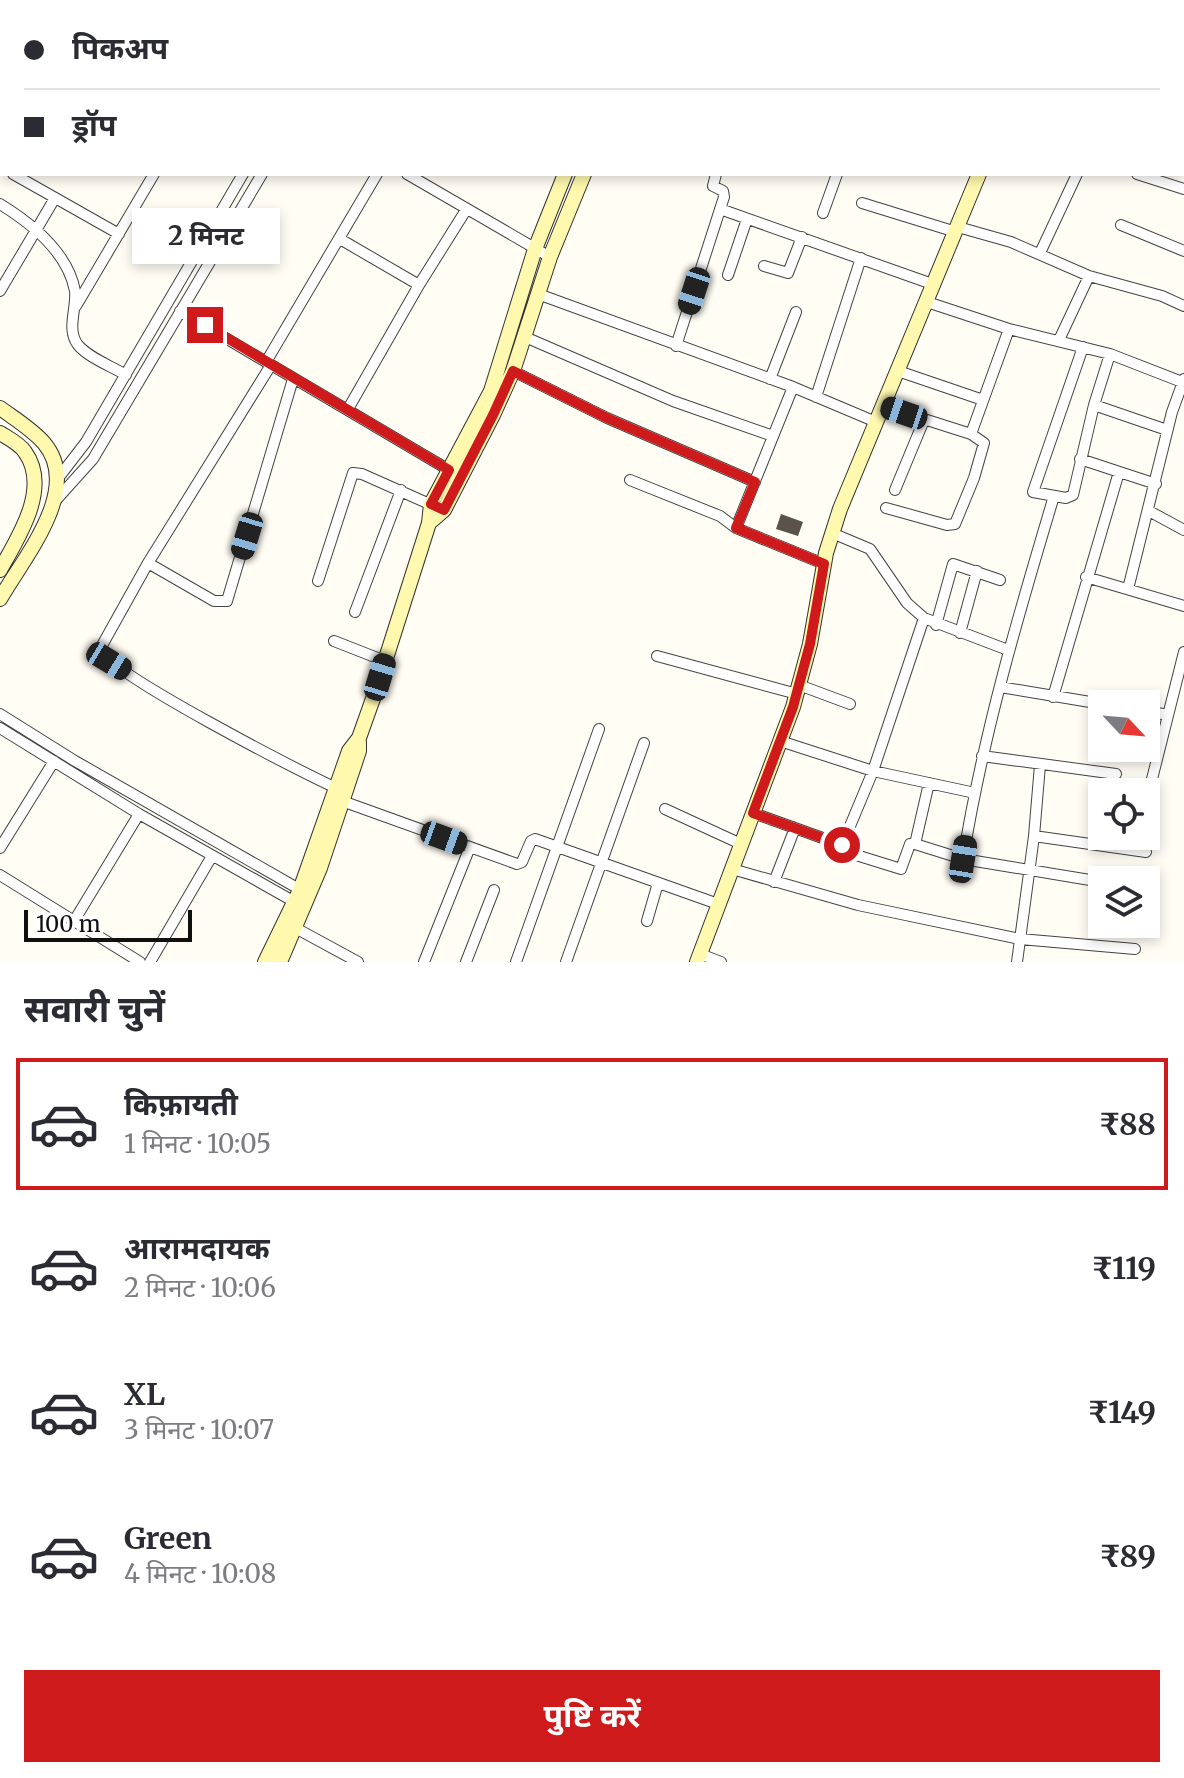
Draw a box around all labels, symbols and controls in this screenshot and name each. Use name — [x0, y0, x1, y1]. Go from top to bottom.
text: पिकअप — [72, 29, 168, 67]
text: ड्रॉप — [72, 106, 116, 144]
callout: 2 मिनट — [131, 209, 279, 265]
text: 2 मिनट — [168, 219, 244, 252]
car — [675, 264, 713, 318]
route end — [187, 307, 223, 343]
car — [877, 394, 931, 432]
car — [229, 510, 265, 562]
car — [82, 638, 136, 684]
car — [362, 651, 398, 703]
north arrow — [1088, 690, 1160, 762]
map controls — [1088, 690, 1160, 938]
button: locate — [1088, 778, 1160, 850]
car — [417, 819, 471, 857]
route start — [824, 827, 860, 863]
car — [947, 833, 979, 885]
button: layers — [1088, 866, 1160, 938]
scale bar — [24, 906, 192, 942]
text: 100 m — [36, 910, 101, 938]
text: सवारी चुनें — [24, 987, 165, 1032]
text: किफ़ायती — [124, 1085, 238, 1123]
icon: car — [28, 1088, 100, 1160]
text: ₹88 — [1099, 1105, 1156, 1143]
text: 1 मिनट · 10:05 — [124, 1127, 271, 1160]
text: आरामदायक — [124, 1229, 270, 1267]
icon: car — [28, 1232, 100, 1304]
text: ₹119 — [1091, 1249, 1156, 1287]
text: 2 मिनट · 10:06 — [124, 1271, 276, 1304]
text: XL — [124, 1375, 165, 1413]
icon: car — [28, 1376, 100, 1448]
text: ₹149 — [1088, 1393, 1156, 1431]
text: 3 मिनट · 10:07 — [124, 1413, 274, 1446]
text: Green — [124, 1519, 212, 1557]
icon: car — [28, 1520, 100, 1592]
text: ₹89 — [1099, 1537, 1156, 1575]
text: 4 मिनट · 10:08 — [124, 1557, 276, 1590]
button: पुष्टि करें — [24, 1670, 1160, 1762]

